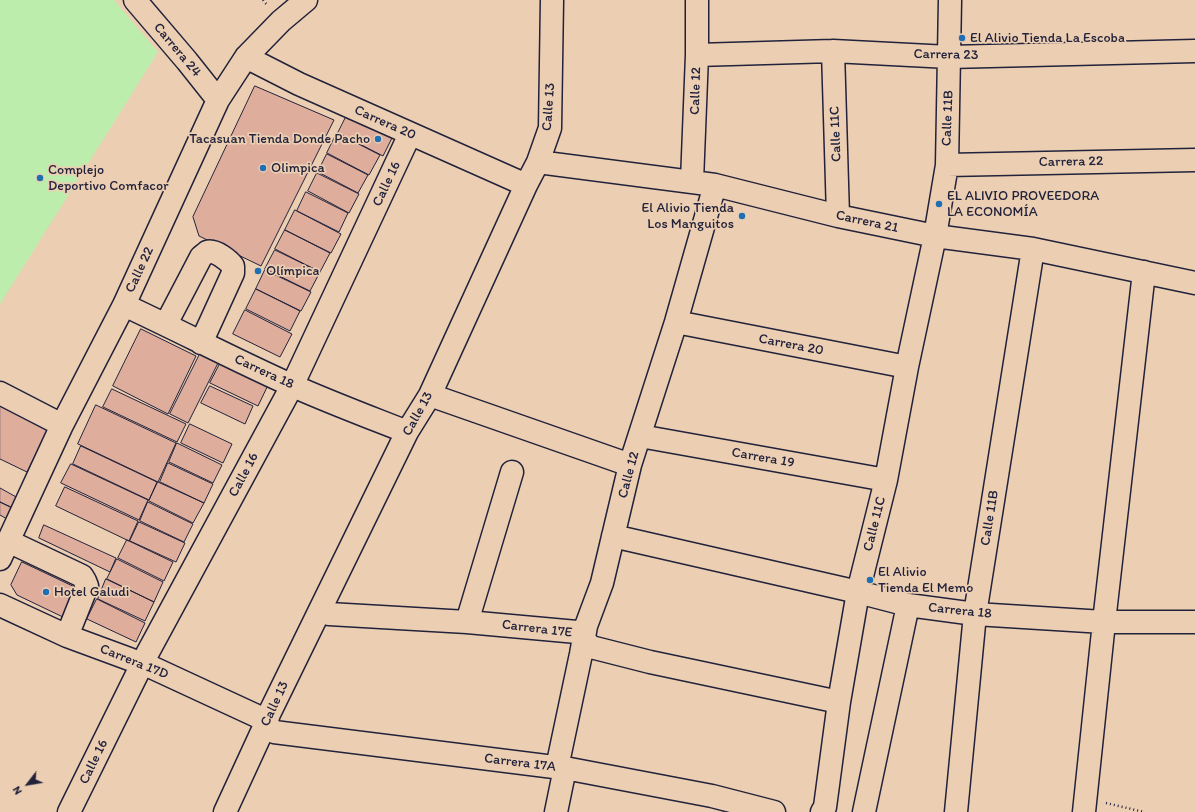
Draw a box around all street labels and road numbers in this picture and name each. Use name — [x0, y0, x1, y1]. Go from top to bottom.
street label: Carrera 24 — [150, 19, 204, 81]
street label: Carrera 23 — [913, 46, 979, 64]
street label: Calle 12 — [687, 67, 705, 115]
street label: Calle 13 — [539, 82, 559, 132]
street label: Calle 11B — [939, 90, 957, 146]
street label: Carrera 20 — [352, 102, 418, 144]
street label: Calle 11C — [827, 106, 845, 162]
street label: Carrera 22 — [1039, 153, 1103, 171]
street label: Calle 16 — [369, 159, 405, 209]
street label: Carrera 21 — [834, 207, 900, 237]
street label: Calle 22 — [122, 244, 158, 296]
street label: Carrera 20 — [757, 330, 825, 360]
street label: Carrera 18 — [231, 351, 297, 393]
street label: Calle 13 — [399, 389, 437, 439]
street label: Carrera 19 — [730, 444, 796, 472]
street label: Calle 16 — [225, 450, 263, 500]
street label: Calle 12 — [615, 450, 643, 500]
street label: Calle 11B — [977, 489, 1003, 547]
street label: Calle 11C — [860, 495, 890, 553]
street label: Carrera 18 — [927, 599, 993, 623]
street label: Carrera 17E — [501, 616, 573, 642]
street label: Carrera 17D — [97, 641, 171, 683]
street label: Calle 13 — [257, 679, 293, 729]
street label: Calle 16 — [76, 737, 112, 787]
street label: Carrera 17A — [483, 750, 557, 776]

